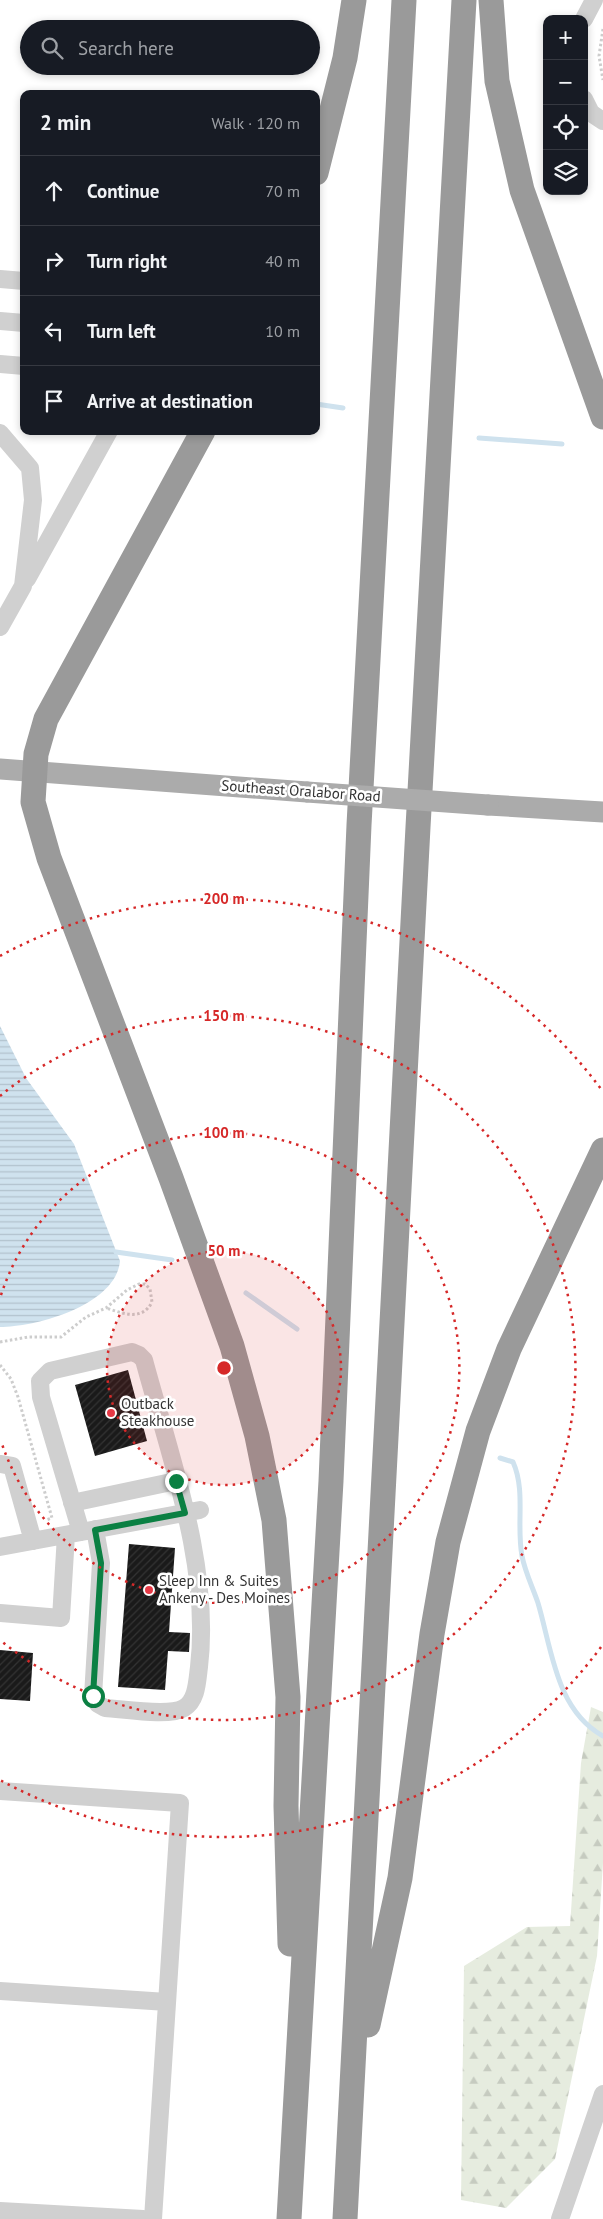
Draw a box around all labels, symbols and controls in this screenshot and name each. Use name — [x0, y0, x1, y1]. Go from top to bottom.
map controls — [543, 15, 588, 195]
button: + — [543, 15, 588, 60]
search box — [20, 20, 320, 75]
icon: search — [38, 34, 66, 62]
text: Search here — [78, 36, 174, 60]
button: − — [543, 60, 588, 105]
button: locate — [543, 105, 588, 150]
text: 2 min — [40, 109, 91, 136]
text: Walk · 120 m — [211, 113, 300, 133]
button: layers — [543, 150, 588, 195]
icon: ahead — [40, 177, 68, 205]
text: Continue — [87, 179, 159, 203]
text: 70 m — [265, 181, 300, 201]
icon: right — [40, 247, 68, 275]
text: Turn right — [87, 249, 167, 273]
text: 40 m — [265, 251, 300, 271]
icon: left — [40, 317, 68, 345]
text: Turn left — [87, 319, 156, 343]
text: 10 m — [265, 321, 300, 341]
icon: arrive — [40, 387, 68, 415]
text: Arrive at destination — [87, 389, 253, 413]
street label: Southeast Oralabor Road — [221, 775, 381, 806]
text: 200 m — [203, 889, 245, 908]
text: 150 m — [203, 1006, 245, 1025]
text: 100 m — [203, 1123, 245, 1142]
text: 50 m — [208, 1241, 240, 1260]
centre of rings — [215, 1359, 233, 1377]
place label: Outback Steakhouse — [121, 1394, 194, 1430]
marker: Outback Steakhouse — [105, 1407, 117, 1419]
route end — [165, 1470, 188, 1493]
place label: Sleep Inn & Suites Ankeny - Des Moines — [159, 1571, 290, 1607]
marker: Sleep Inn & Suites Ankeny - Des Moines — [143, 1584, 155, 1596]
route start — [82, 1685, 105, 1708]

